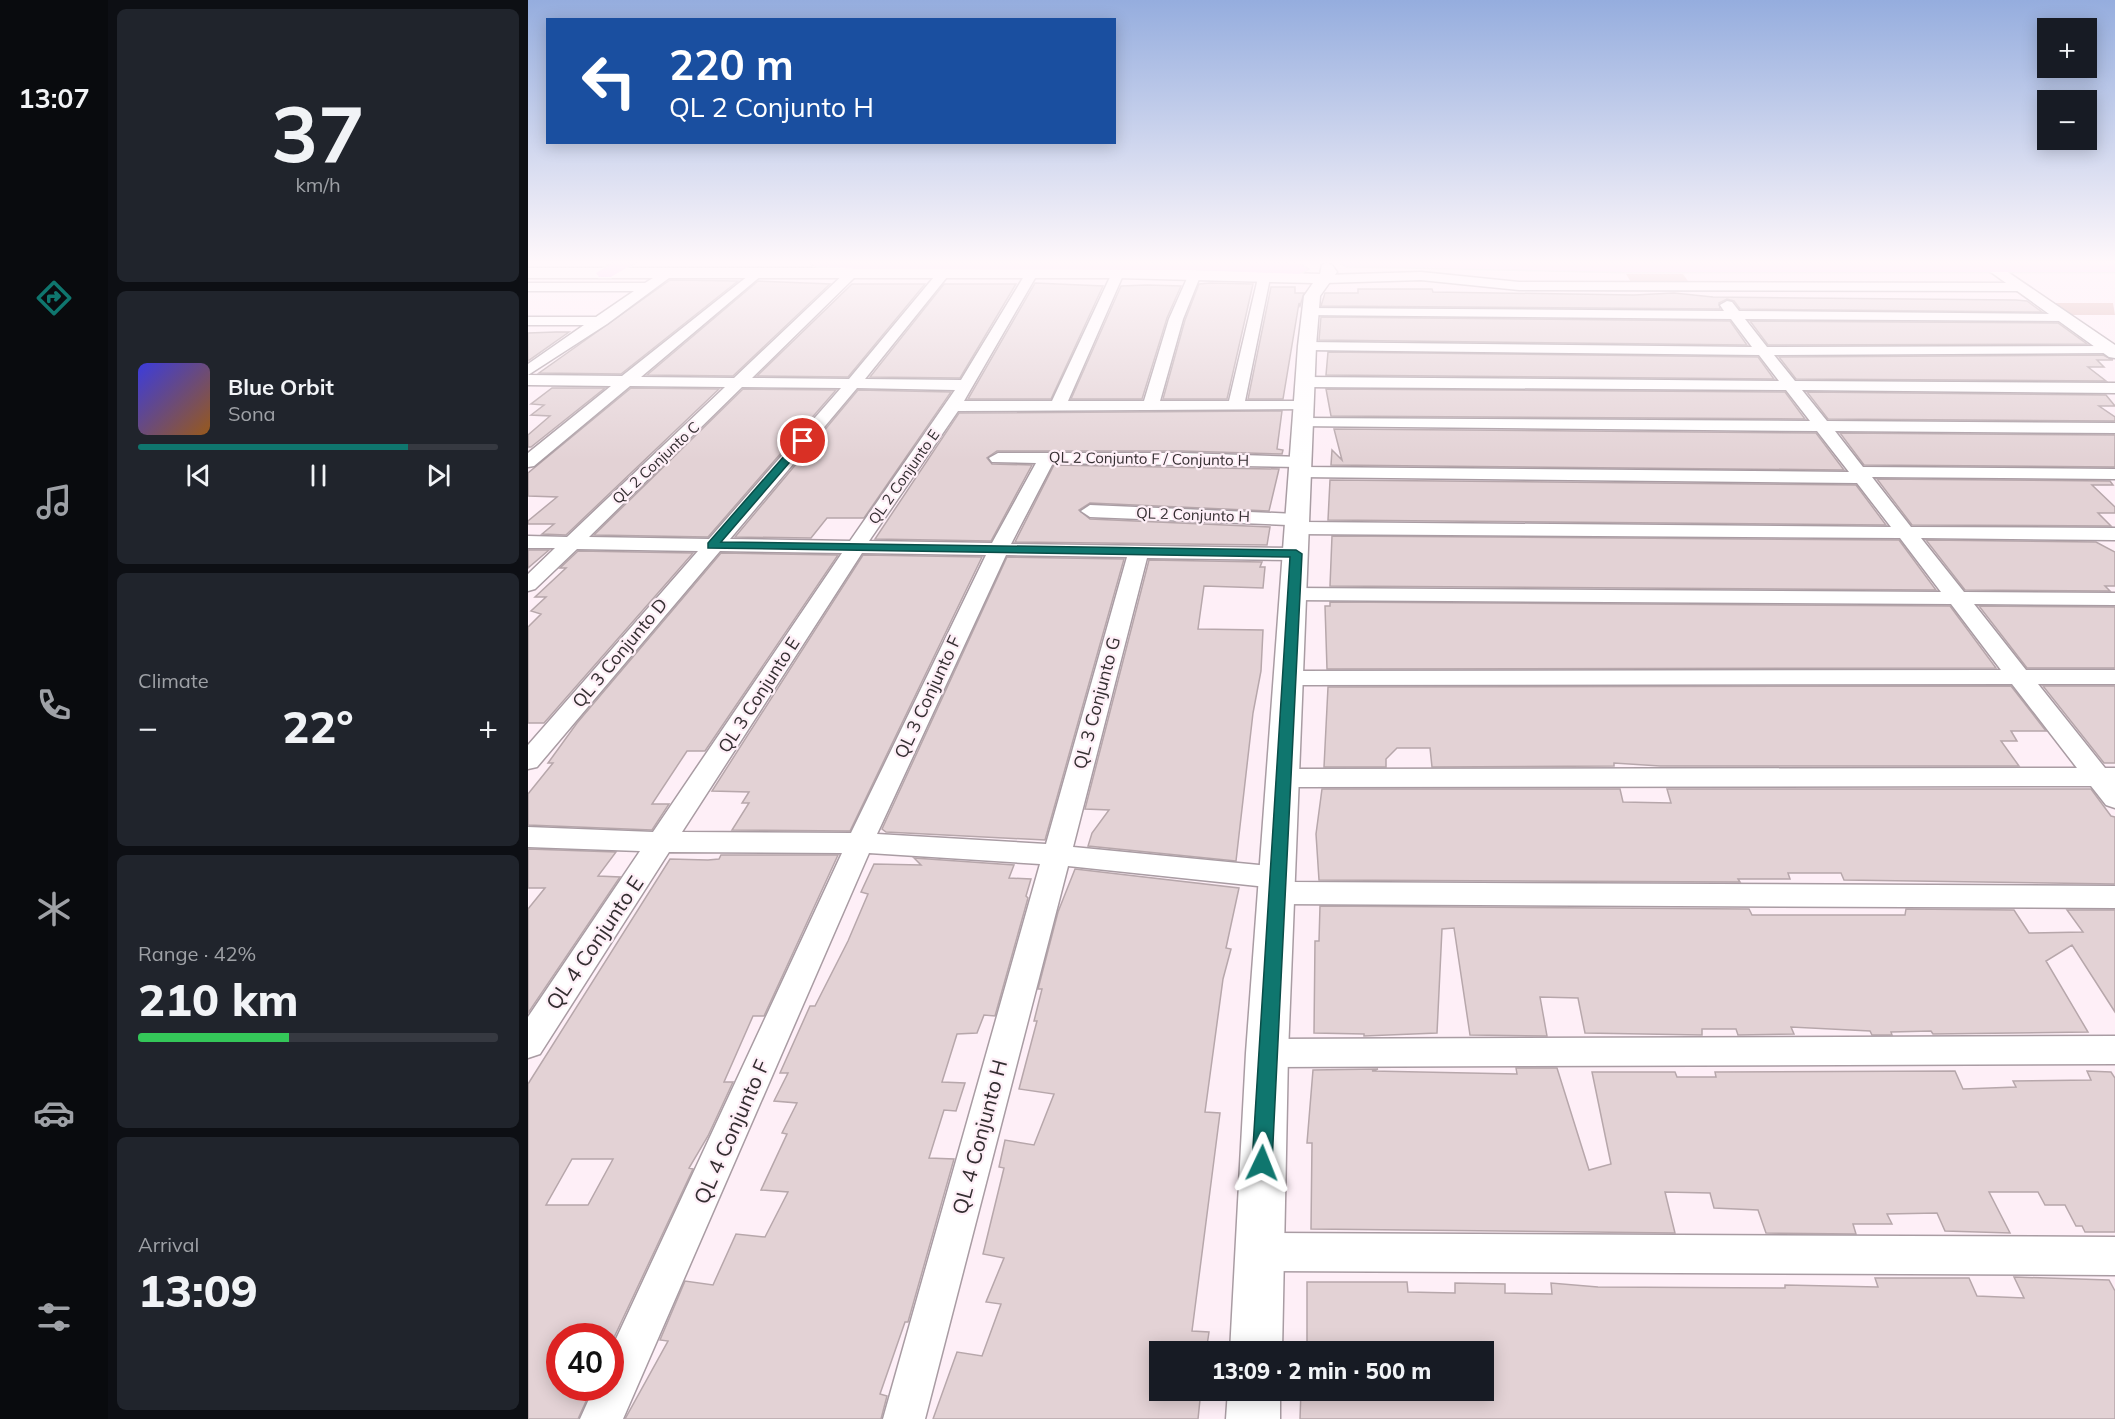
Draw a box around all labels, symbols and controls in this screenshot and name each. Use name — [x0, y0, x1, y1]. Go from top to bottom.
map controls — [2037, 18, 2097, 150]
button: + — [2037, 18, 2097, 78]
text: 220 m — [669, 38, 794, 91]
icon: left — [570, 42, 648, 120]
text: 13:07 — [18, 81, 90, 115]
text: 37 — [271, 84, 365, 182]
text: QL 2 Conjunto H — [669, 90, 874, 124]
button: − — [2037, 90, 2097, 150]
text: km/h — [295, 172, 341, 197]
icon: directions — [33, 277, 75, 319]
text: Blue Orbit — [228, 373, 334, 401]
text: Sona — [228, 401, 276, 426]
pin — [777, 415, 828, 466]
street label: QL 2 Conjunto C — [608, 417, 703, 508]
icon: arrive — [786, 424, 819, 457]
street label: QL 2 Conjunto E — [864, 426, 943, 528]
street label: QL 2 Conjunto F / Conjunto H — [1049, 447, 1249, 470]
icon: previous — [182, 459, 215, 492]
icon: pause — [302, 459, 335, 492]
icon: next — [422, 459, 455, 492]
icon: music — [33, 481, 75, 523]
street label: QL 2 Conjunto H — [1136, 503, 1250, 526]
street label: QL 3 Conjunto D — [567, 593, 672, 712]
street label: QL 3 Conjunto F — [889, 632, 966, 762]
street label: QL 3 Conjunto E — [713, 633, 805, 757]
street label: QL 3 Conjunto G — [1068, 634, 1125, 772]
text: Climate — [138, 668, 209, 693]
icon: phone — [33, 684, 75, 726]
text: 22° — [282, 698, 354, 754]
text: − — [138, 706, 158, 747]
text: + — [478, 706, 498, 747]
street label: QL 4 Conjunto E — [540, 871, 648, 1014]
icon: climate — [33, 888, 75, 930]
text: Range · 42% — [138, 941, 256, 966]
text: 210 km — [138, 971, 299, 1027]
street label: QL 4 Conjunto F — [688, 1055, 775, 1208]
street label: QL 4 Conjunto H — [946, 1056, 1012, 1217]
icon: car — [33, 1092, 75, 1134]
position arrow — [1230, 1131, 1294, 1195]
text: Arrival — [138, 1232, 199, 1257]
text: 13:09 — [138, 1262, 258, 1318]
icon: filters — [33, 1296, 75, 1338]
speed limit sign: 40 — [546, 1323, 624, 1401]
text: 13:09 · 2 min · 500 m — [1212, 1357, 1431, 1385]

